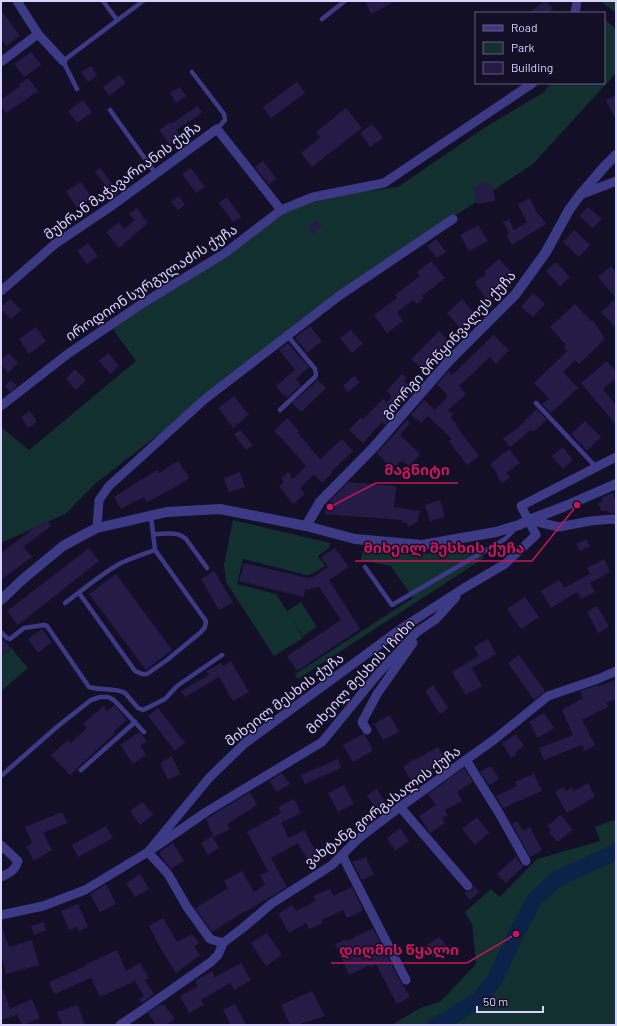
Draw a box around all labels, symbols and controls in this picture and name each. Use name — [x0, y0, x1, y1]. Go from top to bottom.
legend — [475, 12, 605, 84]
text: Road — [511, 20, 538, 34]
text: Park — [511, 40, 535, 54]
text: Building — [511, 60, 553, 74]
street label: მუხრან მაჭავარიანის ქუჩა — [40, 117, 204, 243]
street label: იროდიონ სურგულაძის ქუჩა — [62, 220, 241, 345]
street label: გიორგი ბრწყინვალეს ქუჩა — [377, 267, 520, 422]
callout: მაგნიტი — [376, 456, 458, 483]
text: მაგნიტი — [384, 460, 450, 479]
callout: მიხეილ მესხის ქუჩა — [355, 534, 532, 561]
text: მიხეილ მესხის ქუჩა — [364, 538, 525, 557]
street label: მიხეილ მესხის I ჩიხი — [302, 615, 418, 738]
street label: მიხეილ მესხის ქუჩა — [221, 649, 347, 750]
street label: ვახტანგ გორგასალის ქუჩა — [300, 742, 464, 871]
callout: დიღმის წყალი — [331, 936, 467, 963]
text: დიღმის წყალი — [339, 940, 459, 959]
scale bar — [477, 988, 543, 1014]
text: 50 m — [483, 994, 508, 1008]

